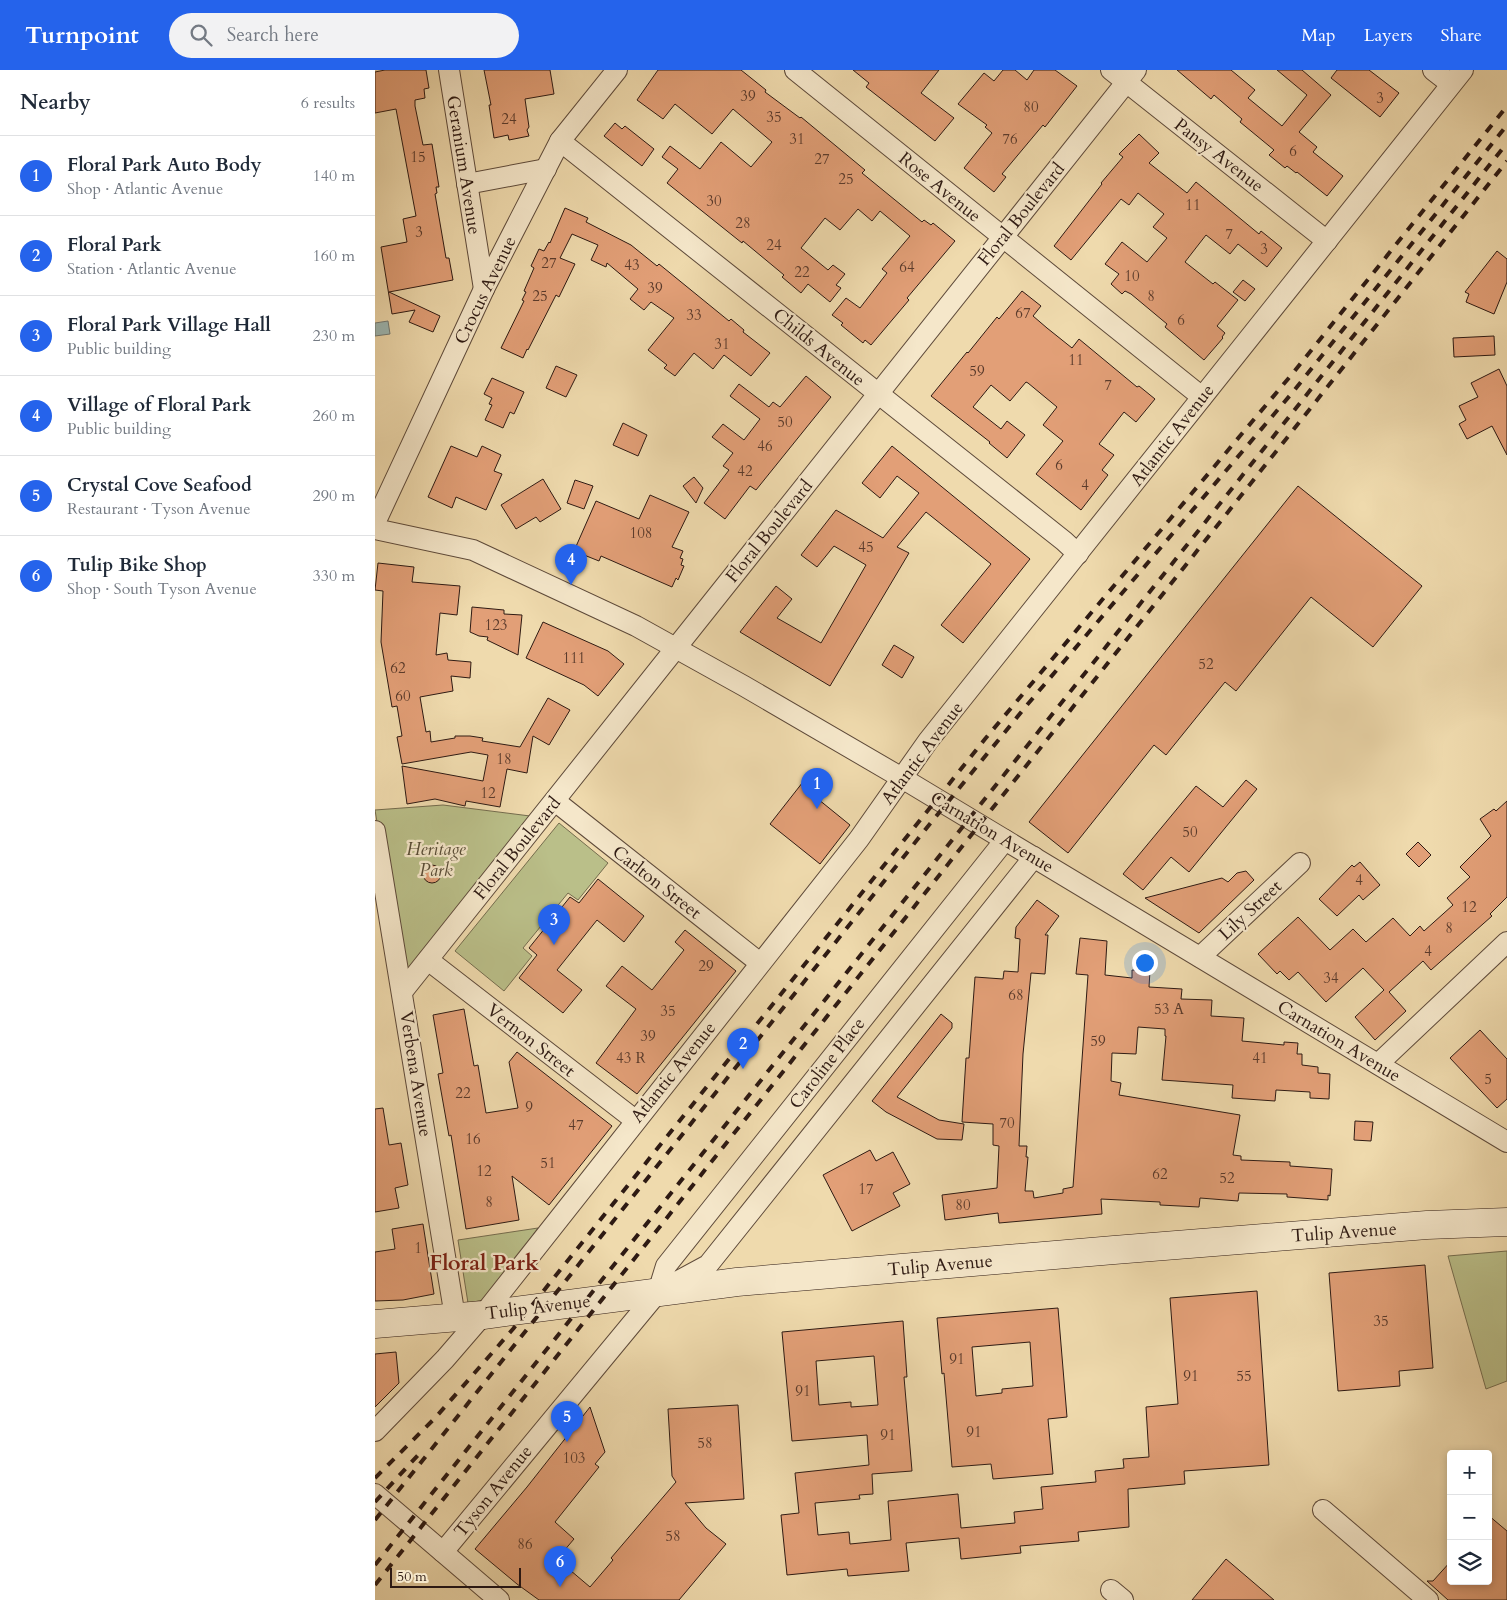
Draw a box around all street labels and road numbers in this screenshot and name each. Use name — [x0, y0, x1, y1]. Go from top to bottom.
street label: Geranium Avenue — [440, 94, 487, 236]
street label: Pansy Avenue — [1169, 112, 1269, 198]
street label: Rose Avenue — [893, 146, 986, 228]
street label: Floral Boulevard — [972, 157, 1071, 271]
street label: Crocus Avenue — [448, 232, 522, 348]
street label: Childs Avenue — [767, 302, 870, 392]
street label: Atlantic Avenue — [1125, 379, 1220, 492]
street label: Floral Boulevard — [720, 474, 819, 588]
street label: Atlantic Avenue — [875, 697, 969, 810]
street label: Carnation Avenue — [925, 786, 1058, 879]
street label: Floral Boulevard — [468, 791, 567, 905]
street label: Carlton Street — [607, 840, 707, 925]
street label: Lily Street — [1213, 874, 1288, 946]
street label: Carnation Avenue — [1272, 995, 1405, 1088]
street label: Vernon Street — [481, 998, 581, 1083]
street label: Verbena Avenue — [393, 1009, 438, 1139]
street label: Caroline Place — [784, 1012, 871, 1114]
street label: Atlantic Avenue — [625, 1017, 722, 1128]
street label: Tulip Avenue — [1291, 1216, 1398, 1249]
street label: Tulip Avenue — [886, 1248, 994, 1283]
street label: Tulip Avenue — [484, 1289, 592, 1326]
street label: Tyson Avenue — [448, 1440, 538, 1543]

